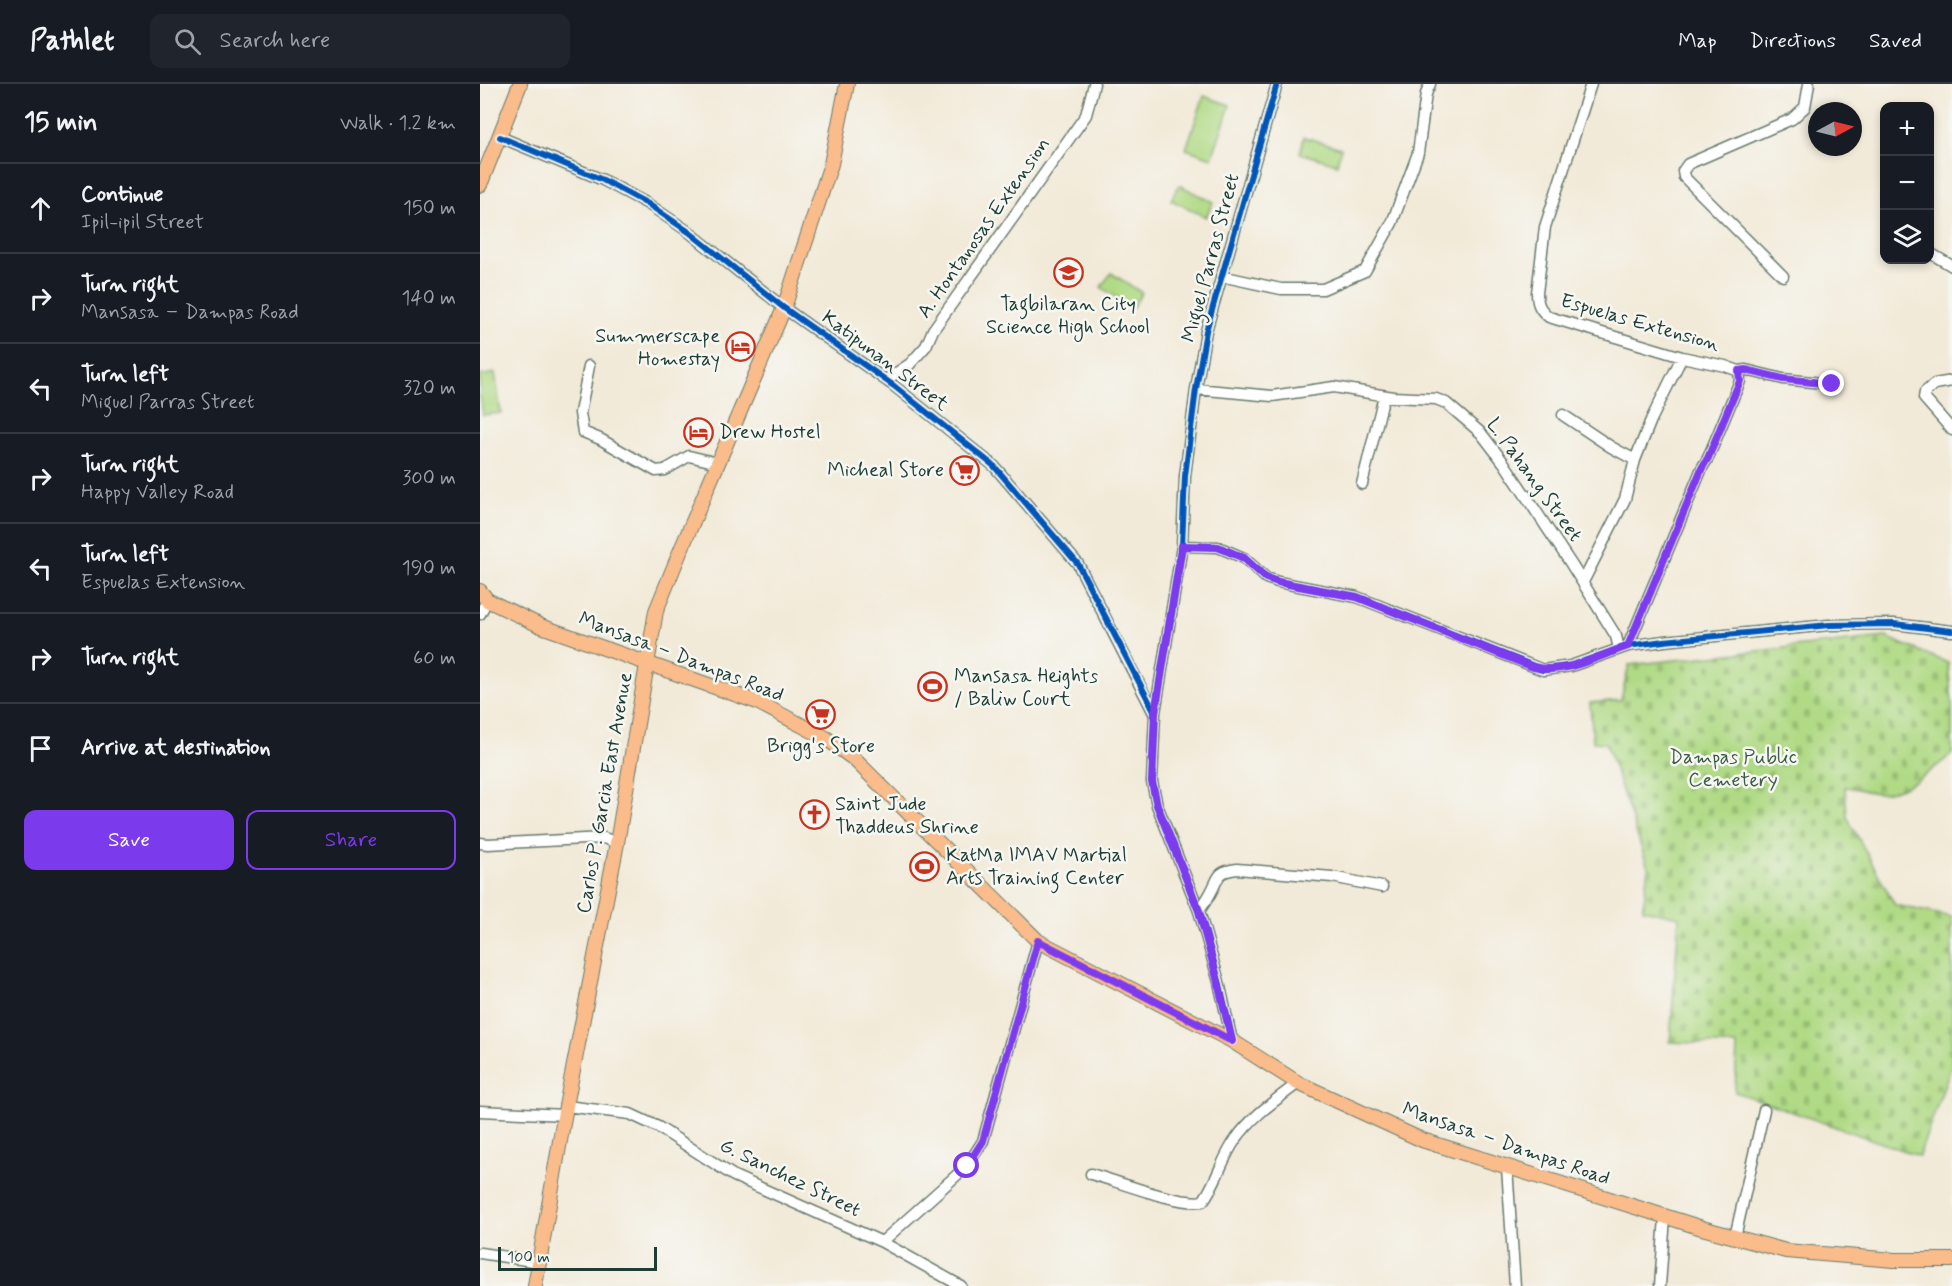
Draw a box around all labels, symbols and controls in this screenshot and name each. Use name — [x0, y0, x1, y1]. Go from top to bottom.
search box — [150, 14, 570, 68]
text: Pathlet — [30, 23, 114, 60]
icon: search — [171, 25, 204, 58]
text: Search here — [219, 27, 330, 55]
text: Map — [1678, 27, 1717, 55]
text: Directions — [1750, 27, 1836, 55]
text: Saved — [1869, 27, 1922, 55]
north arrow — [1808, 102, 1862, 156]
map controls — [1880, 102, 1934, 264]
button: + — [1880, 102, 1934, 156]
text: 15 min — [24, 106, 98, 140]
text: Walk · 1.2 km — [340, 110, 456, 137]
street label: A. Hontanosas Extension — [911, 132, 1057, 324]
button: − — [1880, 156, 1934, 210]
street label: Miguel Parras Street — [1175, 171, 1248, 346]
text: Continue — [81, 181, 163, 209]
icon: ahead — [24, 192, 57, 225]
text: 150 m — [403, 195, 456, 222]
text: Ipil-ipil Street — [81, 209, 204, 236]
button: layers — [1880, 210, 1934, 264]
school or university icon: Tagbilaran City Science High School — [1052, 257, 1084, 289]
text: Turn right — [81, 271, 179, 299]
icon: right — [24, 282, 57, 315]
text: 140 m — [402, 285, 456, 312]
street label: Espuelas Extension — [1557, 287, 1723, 359]
place label: Tagbilaran City Science High School — [986, 291, 1150, 342]
text: Mansasa – Dampas Road — [81, 299, 299, 326]
street label: Katipunan Street — [816, 304, 954, 418]
place label: Summerscape Homestay — [595, 323, 720, 373]
hotel icon: Summerscape Homestay — [725, 331, 757, 363]
text: Turn left — [81, 361, 169, 389]
route end — [1818, 370, 1844, 396]
icon: left — [24, 372, 57, 405]
text: 320 m — [403, 375, 456, 402]
text: Miguel Parras Street — [81, 389, 255, 416]
street label: L. Pahang Street — [1480, 413, 1588, 547]
hotel icon: Drew Hostel — [682, 416, 714, 448]
place label: Drew Hostel — [719, 419, 821, 446]
text: Turn right — [81, 451, 179, 479]
supermarket icon: Micheal Store — [949, 454, 981, 486]
place label: Micheal Store — [827, 457, 944, 484]
icon: right — [24, 462, 57, 495]
text: 300 m — [402, 465, 456, 492]
text: Happy Valley Road — [81, 479, 234, 506]
text: Turn left — [81, 541, 169, 569]
icon: left — [24, 552, 57, 585]
text: 190 m — [402, 555, 456, 582]
text: Espuelas Extension — [81, 569, 245, 596]
street label: Mansasa – Dampas Road — [575, 605, 787, 709]
icon: right — [24, 642, 57, 675]
text: Turn right — [81, 644, 179, 672]
text: 60 m — [413, 645, 456, 672]
place label: Mansasa Heights / Baliw Court — [954, 663, 1098, 713]
street label: Carlos P. Garcia East Avenue — [570, 670, 640, 916]
sports icon: Mansasa Heights / Baliw Court — [917, 671, 949, 703]
supermarket icon: Brigg's Store — [805, 699, 837, 731]
icon: arrive — [24, 732, 57, 765]
place label: Brigg's Store — [767, 733, 875, 761]
text: Arrive at destination — [81, 734, 271, 762]
park label: Dampas Public Cemetery — [1669, 744, 1797, 794]
place label: Saint Jude Thaddeus Shrine — [835, 791, 979, 841]
church icon: Saint Jude Thaddeus Shrine — [798, 799, 830, 831]
button: Save — [24, 810, 234, 870]
button: Share — [246, 810, 456, 870]
place label: KatMa IMAV Martial Arts Training Center — [946, 842, 1127, 894]
sports icon: KatMa IMAV Martial Arts Training Center — [909, 850, 941, 882]
street label: Mansasa – Dampas Road — [1399, 1096, 1613, 1192]
street label: G. Sanchez Street — [715, 1132, 865, 1224]
route start — [953, 1152, 979, 1178]
scale bar — [498, 1244, 657, 1272]
text: 100 m — [507, 1247, 550, 1268]

